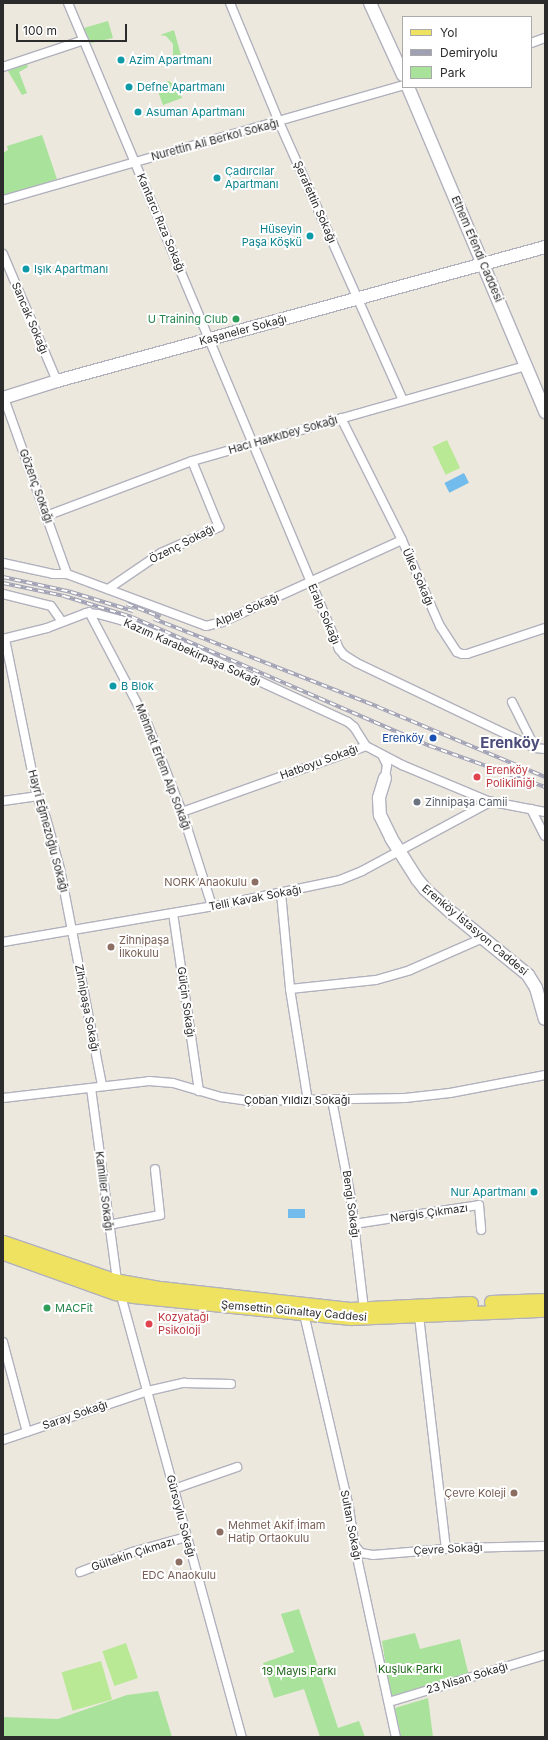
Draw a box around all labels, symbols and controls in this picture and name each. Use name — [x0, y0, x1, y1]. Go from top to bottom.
scale bar — [18, 16, 129, 42]
legend — [402, 16, 532, 88]
text: 100 m — [23, 23, 57, 38]
text: Yol — [440, 25, 457, 40]
text: Demiryolu — [440, 45, 498, 60]
place label: Azim Apartmanı — [129, 53, 212, 67]
marker: Azim Apartmanı — [116, 55, 126, 65]
text: Park — [440, 65, 466, 80]
place label: Defne Apartmanı — [137, 80, 225, 94]
marker: Defne Apartmanı — [124, 82, 134, 92]
place label: Asuman Apartmanı — [146, 105, 245, 119]
marker: Asuman Apartmanı — [133, 107, 143, 117]
street label: Nurettin Ali Berkol Sokağı — [150, 117, 280, 163]
street label: Şerafettin Sokağı — [291, 159, 339, 245]
place label: Çadırcılar Apartmanı — [225, 165, 278, 191]
street label: Kantarcı Rıza Sokağı — [134, 172, 188, 274]
marker: Çadırcılar Apartmanı — [212, 173, 222, 183]
street label: Ethem Efendi Caddesi — [449, 194, 505, 304]
place label: Hüseyin Paşa Köşkü — [242, 223, 302, 249]
marker: Hüseyin Paşa Köşkü — [305, 231, 315, 241]
place label: Işık Apartmanı — [34, 262, 108, 276]
marker: Işık Apartmanı — [21, 264, 31, 274]
street label: Sancak Sokağı — [9, 280, 51, 356]
place label: U Training Club — [148, 312, 228, 326]
street label: Kaşaneler Sokağı — [198, 312, 288, 348]
marker: U Training Club — [231, 314, 241, 324]
street label: Hacı Hakkıbey Sokağı — [227, 413, 339, 457]
street label: Gözenç Sokağı — [16, 447, 56, 525]
street label: Özenç Sokağı — [147, 522, 217, 566]
street label: Ülke Sokağı — [399, 546, 437, 608]
street label: Eralp Sokağı — [305, 582, 343, 646]
street label: Alpler Sokağı — [213, 591, 281, 629]
street label: Kazım Karabekirpaşa Sokağı — [122, 616, 262, 688]
place label: B Blok — [121, 679, 154, 693]
marker: B Blok — [108, 681, 118, 691]
street label: Mehmet Ertem Alp Sokağı — [133, 702, 193, 832]
place label: Erenköy — [382, 731, 424, 745]
marker: Erenköy — [427, 732, 439, 744]
district label: Erenköy — [480, 734, 540, 752]
street label: Hatboyu Sokağı — [278, 742, 360, 782]
place label: Erenköy Polikliniği — [486, 764, 535, 790]
street label: Hayri Eğmezoğlu Sokağı — [25, 768, 71, 894]
marker: Erenköy Polikliniği — [471, 771, 483, 783]
place label: Zihnipaşa Camii — [425, 795, 508, 809]
marker: Zihnipaşa Camii — [412, 797, 422, 807]
place label: NORK Anaokulu — [164, 875, 247, 889]
marker: NORK Anaokulu — [250, 877, 260, 887]
street label: Erenköy İstasyon Caddesi — [419, 882, 531, 978]
street label: Telli Kavak Sokağı — [208, 883, 302, 913]
place label: Zihnipaşa İlkokulu — [119, 934, 169, 960]
marker: Zihnipaşa İlkokulu — [106, 942, 116, 952]
street label: Zihnipaşa Sokağı — [72, 963, 102, 1053]
street label: Gülçin Sokağı — [175, 966, 197, 1038]
street label: Çoban Yıldızı Sokağı — [244, 1093, 350, 1107]
street label: Kamiller Sokağı — [93, 1150, 115, 1232]
street label: Bengi Sokağı — [340, 1169, 362, 1239]
place label: Nur Apartmanı — [450, 1185, 526, 1199]
marker: Nur Apartmanı — [529, 1187, 539, 1197]
street label: Nergis Çıkmazı — [389, 1201, 469, 1225]
street label: Şemsettin Günaltay Caddesi — [221, 1298, 367, 1324]
place label: MACFit — [55, 1301, 93, 1315]
marker: MACFit — [42, 1303, 52, 1313]
place label: Kozyatağı Psikoloji — [158, 1311, 209, 1337]
marker: Kozyatağı Psikoloji — [143, 1318, 155, 1330]
street label: Saray Sokağı — [41, 1398, 109, 1432]
street label: Gürsoylu Sokağı — [164, 1473, 198, 1559]
place label: Çevre Koleji — [444, 1486, 506, 1500]
marker: Çevre Koleji — [509, 1488, 519, 1498]
street label: Sultan Sokağı — [338, 1489, 364, 1561]
place label: Mehmet Akif İmam Hatip Ortaokulu — [228, 1519, 325, 1545]
marker: Mehmet Akif İmam Hatip Ortaokulu — [215, 1527, 225, 1537]
street label: Gültekin Çıkmazı — [90, 1534, 176, 1574]
street label: Çevre Sokağı — [413, 1541, 483, 1557]
marker: EDC Anaokulu — [174, 1557, 184, 1567]
place label: EDC Anaokulu — [142, 1568, 216, 1582]
street label: 23 Nisan Sokağı — [425, 1659, 509, 1697]
park label: Kuşluk Parkı — [378, 1662, 442, 1676]
park label: 19 Mayıs Parkı — [262, 1664, 336, 1678]

